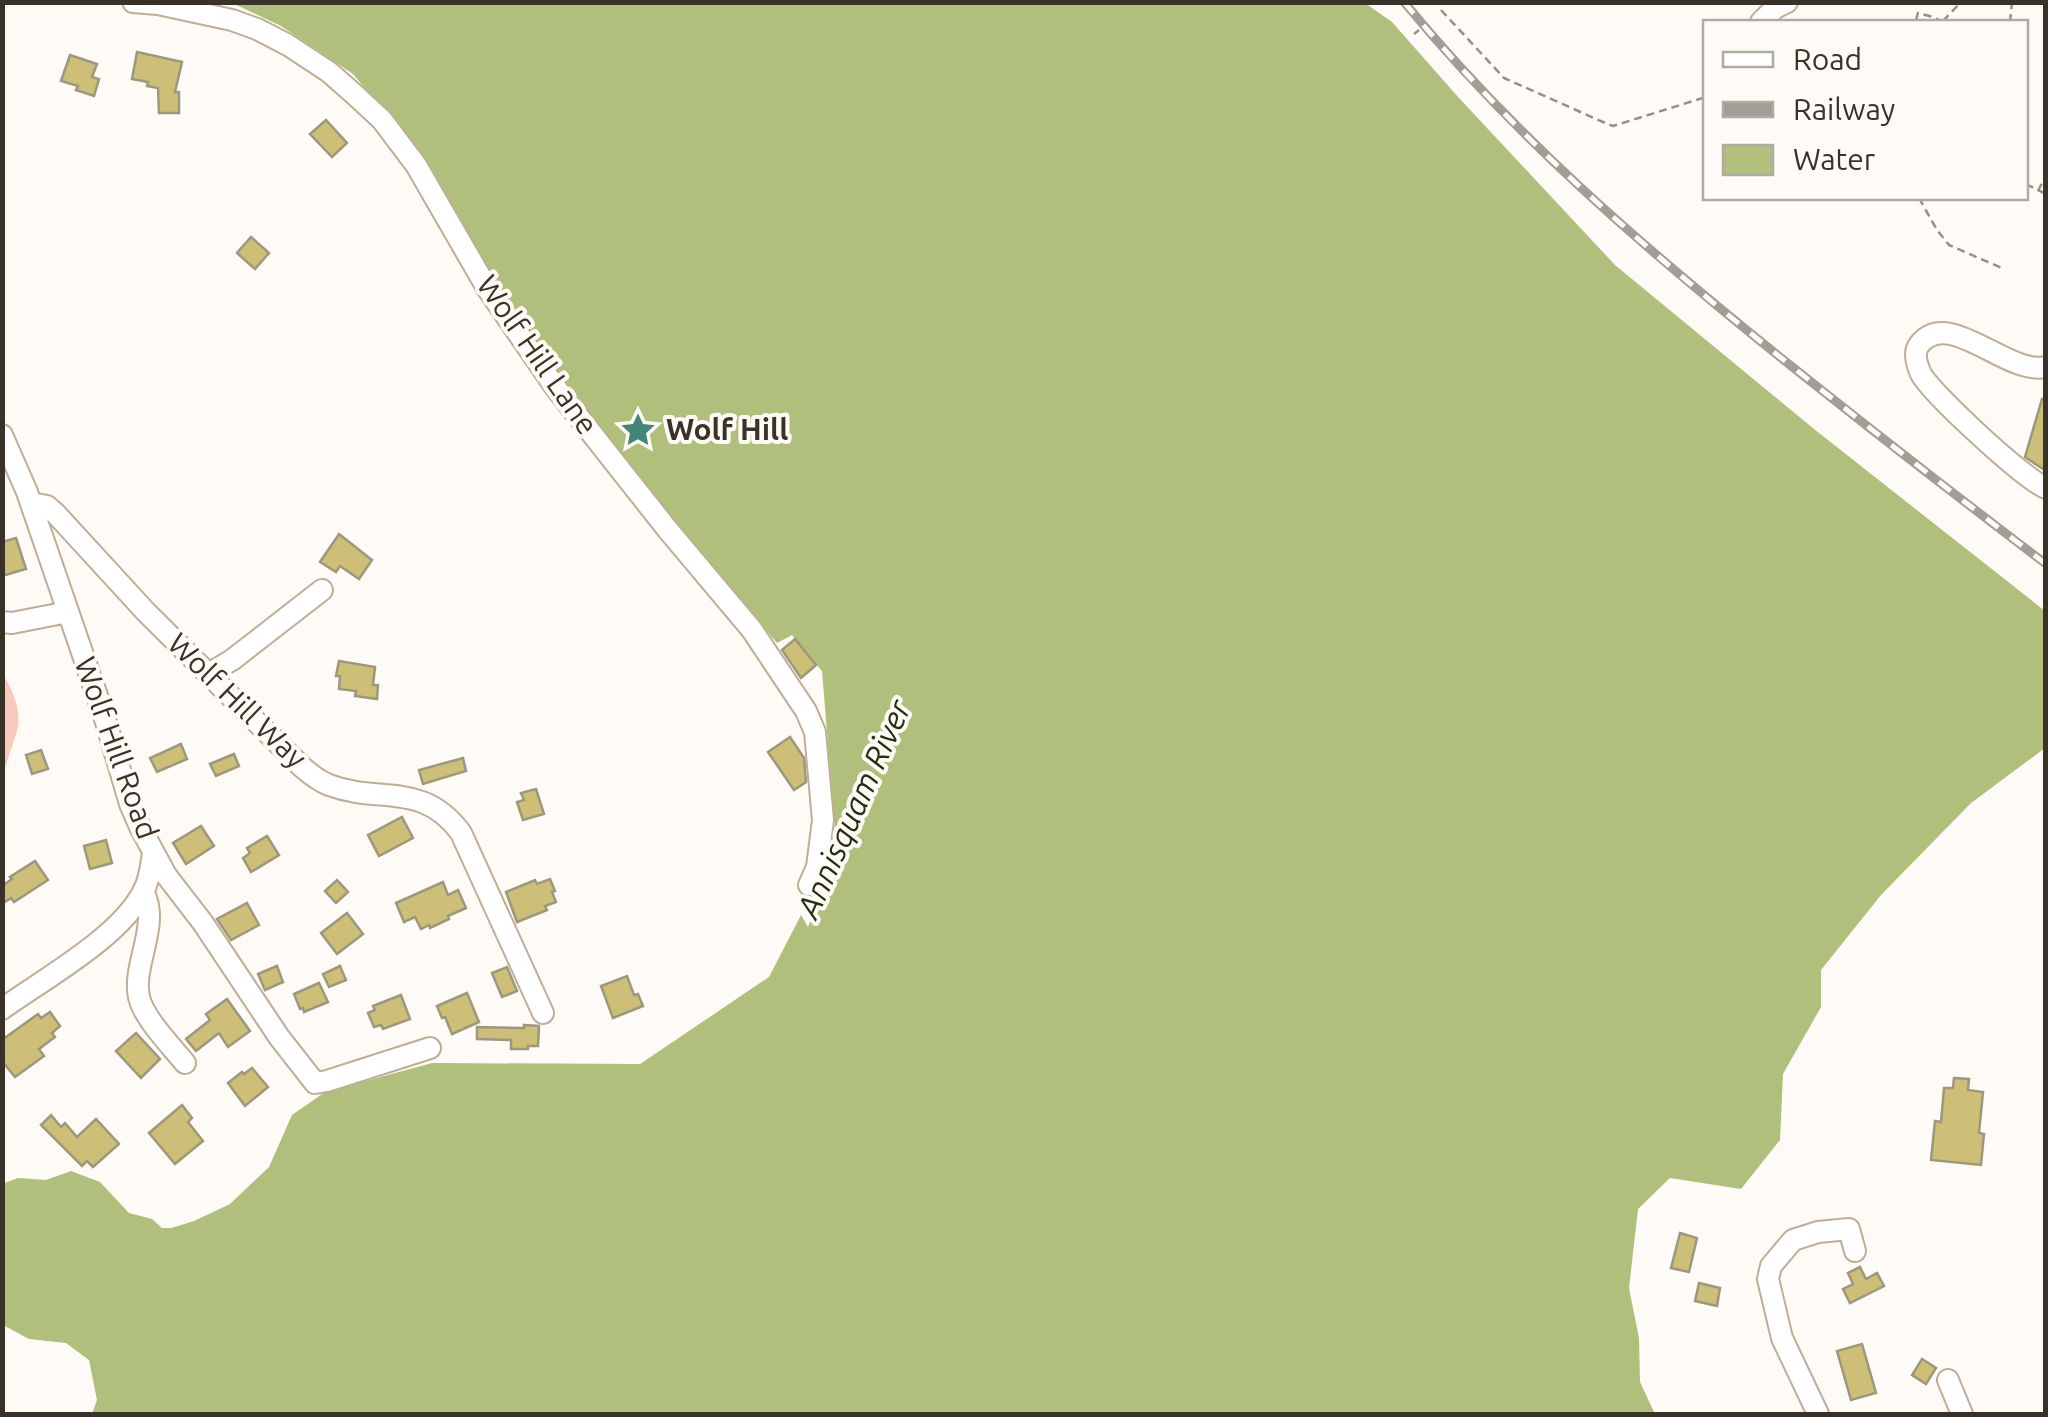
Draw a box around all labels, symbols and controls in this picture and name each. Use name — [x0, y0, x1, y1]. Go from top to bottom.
legend — [1703, 20, 2028, 200]
text: Road — [1793, 42, 1862, 76]
text: Railway — [1793, 92, 1895, 126]
text: Water — [1793, 142, 1876, 176]
street label: Wolf Hill Lane — [470, 268, 605, 440]
place icon: Wolf Hill — [619, 411, 657, 449]
place label: Wolf Hill — [666, 412, 788, 446]
street label: Wolf Hill Way — [162, 626, 314, 775]
street label: Wolf Hill Road — [68, 652, 166, 843]
water label: Annisquam River — [788, 693, 918, 925]

